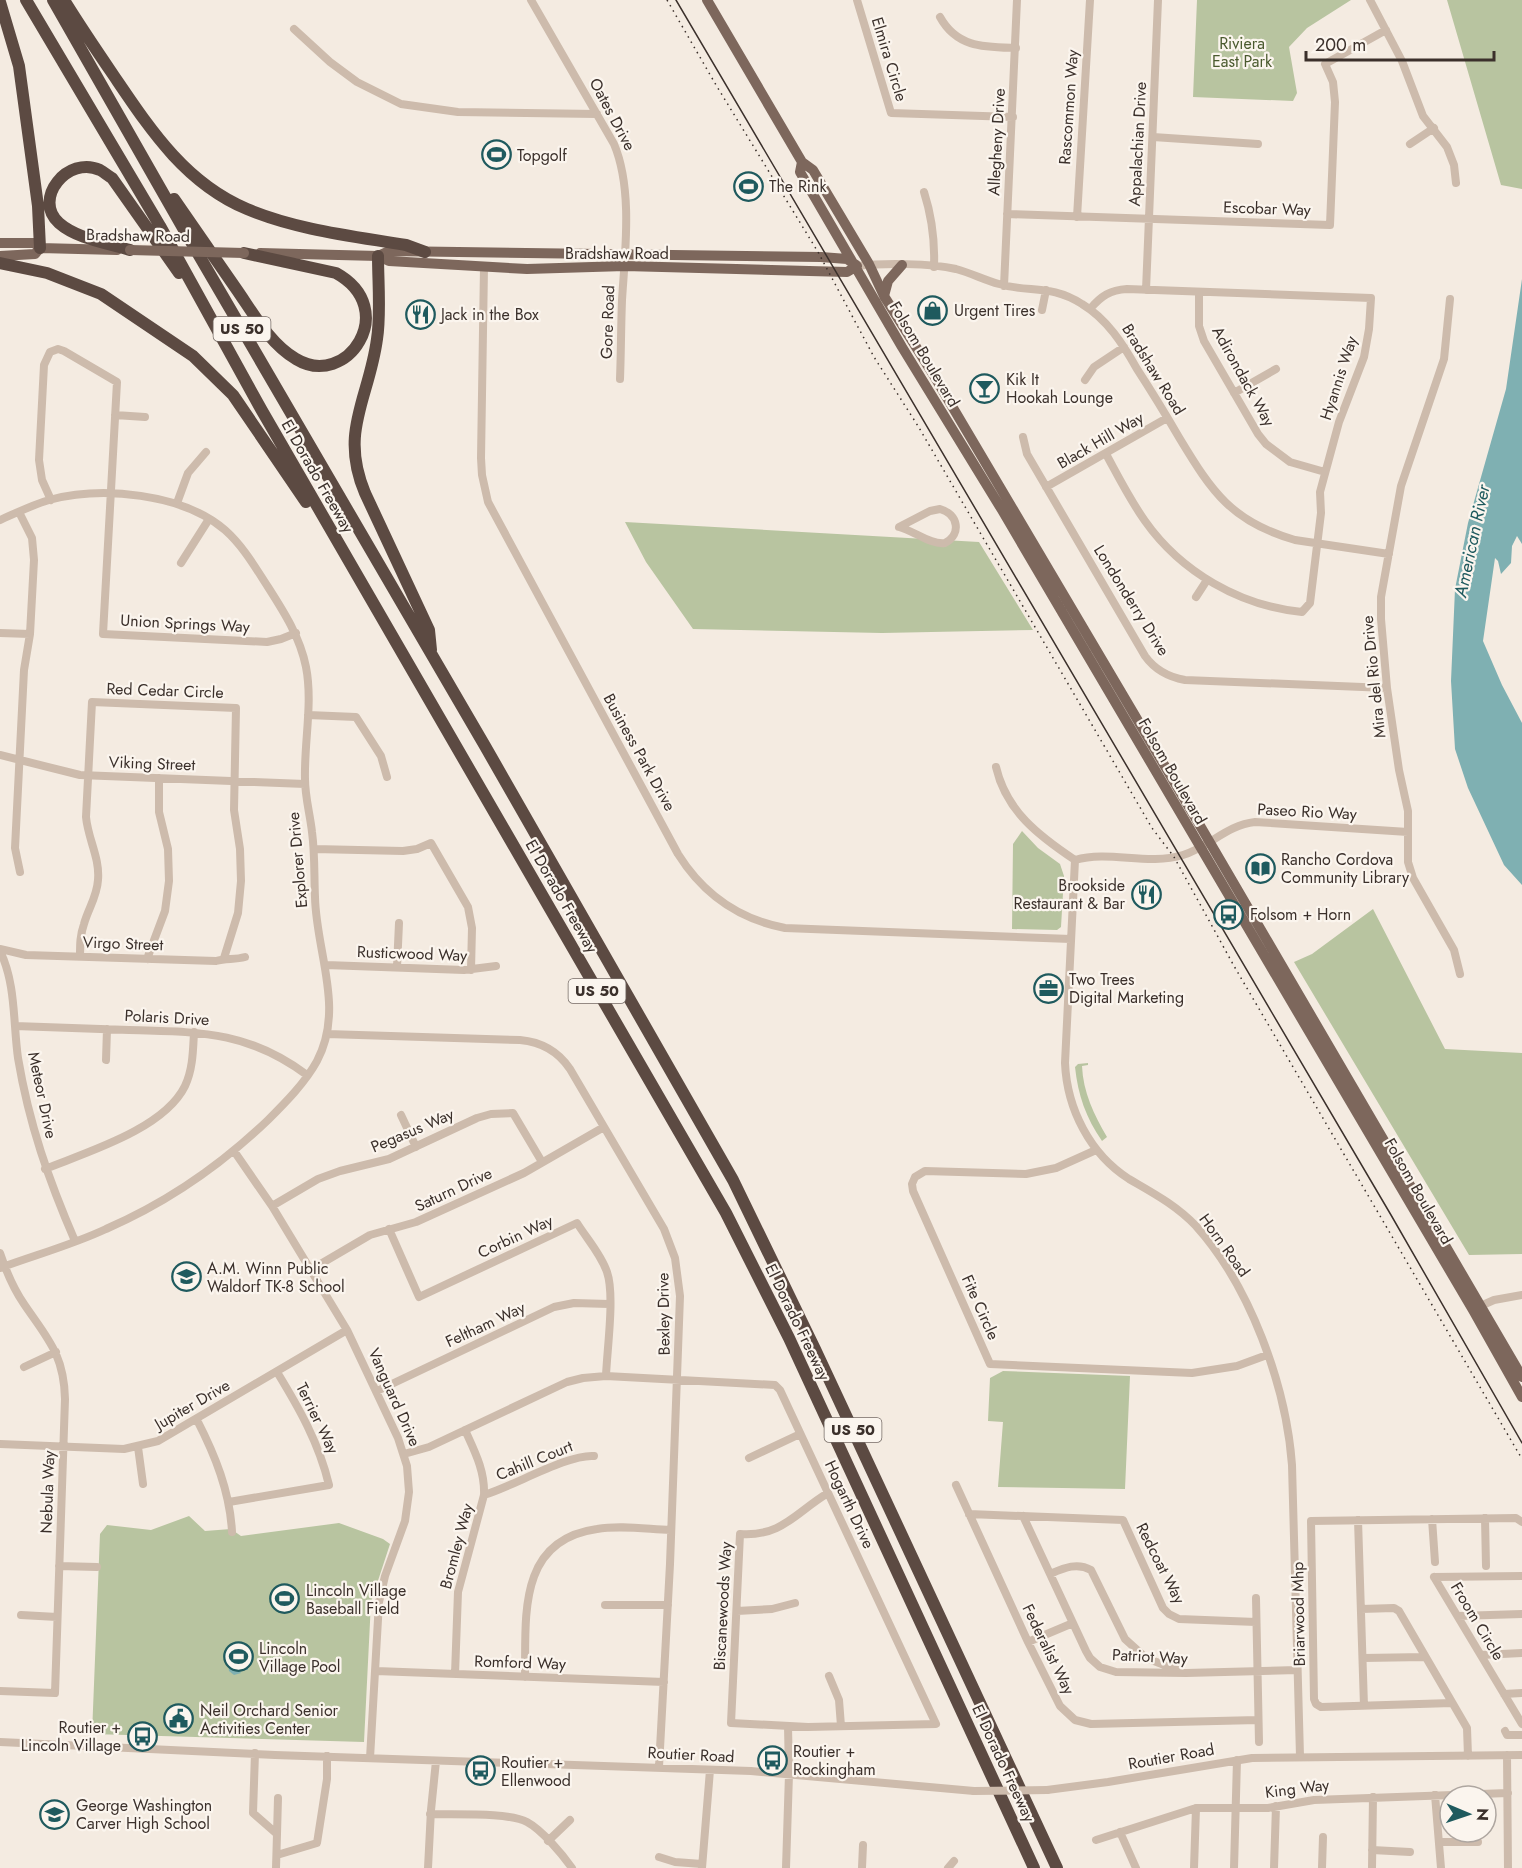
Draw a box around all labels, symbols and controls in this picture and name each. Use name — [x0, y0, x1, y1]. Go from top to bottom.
street label: Elmira Circle — [866, 14, 913, 104]
scale bar — [1306, 24, 1494, 62]
park label: Riviera East Park — [1212, 32, 1273, 73]
text: 200 m — [1315, 32, 1366, 58]
street label: Rascommon Way — [1053, 48, 1084, 165]
street label: Oates Drive — [584, 74, 641, 155]
street label: Appalachian Drive — [1123, 81, 1152, 207]
street label: Allegheny Drive — [982, 88, 1011, 196]
sports icon: Topgolf — [480, 139, 512, 171]
place label: Topgolf — [517, 144, 567, 167]
sports icon: The Rink — [732, 170, 764, 202]
place label: The Rink — [769, 175, 827, 198]
street label: Escobar Way — [1223, 195, 1312, 222]
street label: Bradshaw Road — [86, 223, 190, 248]
street label: Bradshaw Road — [565, 242, 669, 265]
street label: Gore Road — [595, 285, 620, 359]
shop icon: Urgent Tires — [917, 294, 949, 326]
street label: Folsom Boulevard — [884, 297, 965, 411]
restaurant icon: Jack in the Box — [404, 298, 436, 330]
place label: Urgent Tires — [954, 299, 1035, 322]
place label: Jack in the Box — [439, 303, 539, 326]
road number: US 50 — [214, 317, 270, 341]
street label: Bradshaw Road — [1116, 319, 1191, 419]
street label: Adirondack Way — [1206, 322, 1281, 431]
street label: Hyannis Way — [1314, 332, 1363, 423]
place label: Kik It Hookah Lounge — [1006, 368, 1113, 409]
bar icon: Kik It Hookah Lounge — [969, 372, 1001, 404]
street label: Black Hill Way — [1053, 406, 1149, 475]
street label: El Dorado Freeway — [276, 415, 360, 538]
water label: American River — [1447, 481, 1497, 601]
street label: Londonderry Drive — [1088, 540, 1175, 660]
street label: Union Springs Way — [120, 609, 251, 638]
street label: Mira del Rio Drive — [1356, 614, 1391, 739]
street label: Red Cedar Circle — [106, 677, 224, 704]
street label: Business Park Drive — [598, 689, 681, 815]
street label: Folsom Boulevard — [1133, 714, 1212, 829]
street label: Viking Street — [108, 750, 196, 777]
street label: Paseo Rio Way — [1257, 797, 1358, 826]
street label: Explorer Drive — [282, 811, 313, 909]
street label: El Dorado Freeway — [520, 835, 604, 958]
place label: Rancho Cordova Community Library — [1281, 848, 1410, 889]
library icon: Rancho Cordova Community Library — [1244, 852, 1276, 884]
place label: Brookside Restaurant & Bar — [1013, 874, 1126, 915]
restaurant icon: Brookside Restaurant & Bar — [1130, 878, 1162, 910]
bus stop icon: Folsom + Horn — [1213, 898, 1245, 930]
place label: Folsom + Horn — [1250, 903, 1351, 926]
street label: Virgo Street — [82, 931, 164, 956]
street label: Rusticwood Way — [356, 940, 468, 967]
place label: Two Trees Digital Marketing — [1069, 968, 1184, 1009]
office icon: Two Trees Digital Marketing — [1032, 972, 1064, 1004]
road number: US 50 — [568, 979, 626, 1003]
street label: Polaris Drive — [124, 1004, 210, 1031]
street label: Meteor Drive — [22, 1050, 63, 1140]
street label: Pegasus Way — [367, 1102, 458, 1158]
street label: Folsom Boulevard — [1379, 1134, 1458, 1249]
street label: Saturn Drive — [411, 1161, 496, 1217]
street label: Corbin Way — [474, 1209, 557, 1264]
street label: Horn Road — [1194, 1209, 1255, 1282]
place label: A.M. Winn Public Waldorf TK-8 School — [207, 1257, 345, 1298]
street label: El Dorado Freeway — [759, 1260, 836, 1385]
school or university icon: A.M. Winn Public Waldorf TK-8 School — [170, 1261, 202, 1293]
street label: Fite Circle — [956, 1271, 1005, 1343]
street label: Bexley Drive — [651, 1272, 676, 1356]
street label: Feltham Way — [442, 1296, 530, 1353]
street label: Vanguard Drive — [363, 1344, 426, 1450]
street label: Jupiter Drive — [149, 1374, 234, 1436]
street label: Terrier Way — [290, 1379, 345, 1459]
road number: US 50 — [824, 1418, 882, 1442]
street label: Cahill Court — [492, 1435, 576, 1486]
street label: Nebula Way — [35, 1449, 60, 1534]
street label: Hogarth Drive — [819, 1456, 880, 1552]
street label: Bromley Way — [434, 1500, 479, 1592]
street label: Redcoat Way — [1130, 1519, 1191, 1608]
street label: Biscanewoods Way — [708, 1540, 737, 1671]
street label: Briarwood Mhp — [1286, 1561, 1311, 1667]
street label: Froom Circle — [1445, 1578, 1510, 1665]
place label: Lincoln Village Baseball Field — [306, 1579, 406, 1620]
sports icon: Lincoln Village Baseball Field — [269, 1583, 301, 1615]
street label: Federalist Way — [1017, 1600, 1081, 1699]
place label: Lincoln Village Pool — [259, 1637, 340, 1678]
sports icon: Lincoln Village Pool — [222, 1641, 254, 1673]
street label: Patriot Way — [1112, 1643, 1189, 1670]
street label: Romford Way — [474, 1649, 567, 1676]
place label: Neil Orchard Senior Activities Center — [200, 1699, 339, 1740]
street label: El Dorado Freeway — [966, 1701, 1041, 1827]
public building icon: Neil Orchard Senior Activities Center — [163, 1703, 195, 1735]
place label: Routier + Lincoln Village — [21, 1716, 121, 1757]
bus stop icon: Routier + Lincoln Village — [126, 1720, 158, 1752]
street label: Routier Road — [1126, 1738, 1216, 1775]
place label: Routier + Rockingham — [793, 1740, 876, 1781]
street label: Routier Road — [647, 1741, 735, 1768]
bus stop icon: Routier + Rockingham — [756, 1744, 788, 1776]
place label: Routier + Ellenwood — [501, 1751, 571, 1792]
bus stop icon: Routier + Ellenwood — [464, 1755, 496, 1787]
street label: King Way — [1264, 1773, 1331, 1804]
north arrow — [1438, 1784, 1498, 1844]
place label: George Washington Carver High School — [76, 1794, 212, 1835]
school or university icon: George Washington Carver High School — [39, 1798, 71, 1830]
text: N — [1471, 1808, 1494, 1821]

